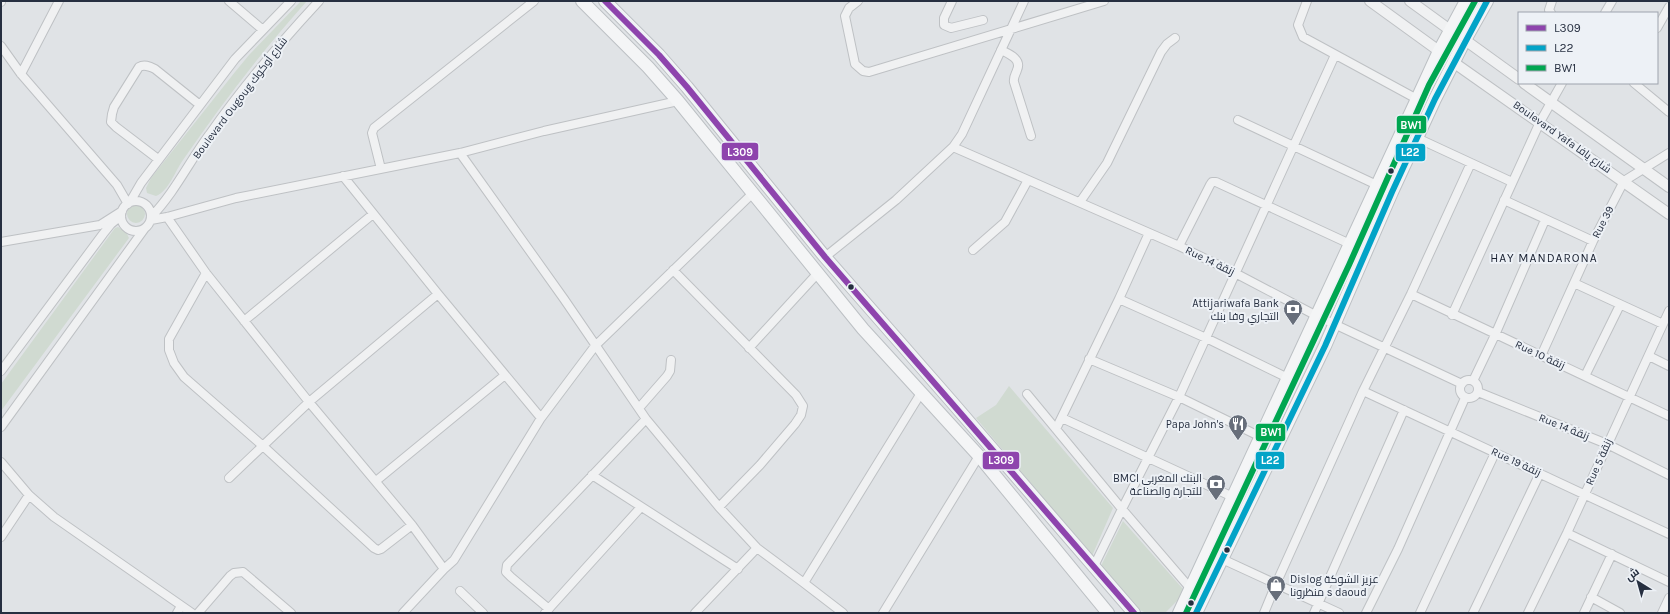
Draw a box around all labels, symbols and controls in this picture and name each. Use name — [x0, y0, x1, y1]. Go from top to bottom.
legend — [1518, 12, 1658, 84]
text: L309 — [1554, 21, 1581, 35]
street label: Boulevard Ougoug شارع أوكوك — [189, 34, 291, 162]
text: L22 — [1554, 41, 1574, 55]
text: BW1 — [1554, 61, 1576, 75]
street label: Boulevard Yafa شارع يافا — [1510, 98, 1614, 177]
line badge: BW1 — [1396, 115, 1427, 134]
text: BW1 — [1400, 119, 1422, 132]
line badge: L309 — [721, 142, 759, 161]
line badge: L22 — [1395, 143, 1426, 162]
text: L309 — [727, 146, 753, 159]
text: L22 — [1401, 146, 1420, 159]
unlabelled marker — [1386, 166, 1396, 176]
street label: Rue 39 — [1589, 204, 1617, 240]
street label: Rue 14 زنقة — [1183, 243, 1237, 279]
district label: HAY MANDARONA — [1490, 251, 1598, 265]
unlabelled marker — [846, 282, 856, 292]
place label: Attijariwafa Bank التجاري وفا بنك — [1192, 297, 1279, 325]
bank icon: Attijariwafa Bank التجاري وفا بنك — [1282, 298, 1304, 326]
street label: Rue 10 زنقة — [1513, 338, 1567, 372]
street label: Rue 14 زنقة — [1537, 411, 1591, 443]
restaurant icon: Papa John's — [1227, 413, 1249, 441]
place label: Papa John's — [1166, 418, 1224, 431]
line badge: BW1 — [1255, 423, 1286, 442]
text: BW1 — [1260, 426, 1282, 439]
street label: Rue 5 زنقة — [1583, 437, 1615, 487]
street label: Rue 19 زنقة — [1489, 445, 1543, 479]
line badge: L309 — [982, 451, 1020, 470]
line badge: L22 — [1255, 451, 1285, 470]
text: L309 — [988, 454, 1014, 467]
text: L22 — [1261, 454, 1280, 467]
place label: BMCI البنك المغربي للتجارة والصناعة — [1113, 472, 1202, 498]
bank icon: BMCI البنك المغربي للتجارة والصناعة — [1205, 473, 1227, 501]
unlabelled marker — [1222, 545, 1232, 555]
north arrow — [1618, 562, 1658, 602]
text: ش — [1623, 565, 1642, 584]
place label: Dislog عزيز الشوكة منظرونا s daoud — [1290, 573, 1379, 599]
shop icon: Dislog عزيز الشوكة منظرونا s daoud — [1265, 574, 1287, 602]
unlabelled marker — [1186, 598, 1196, 608]

